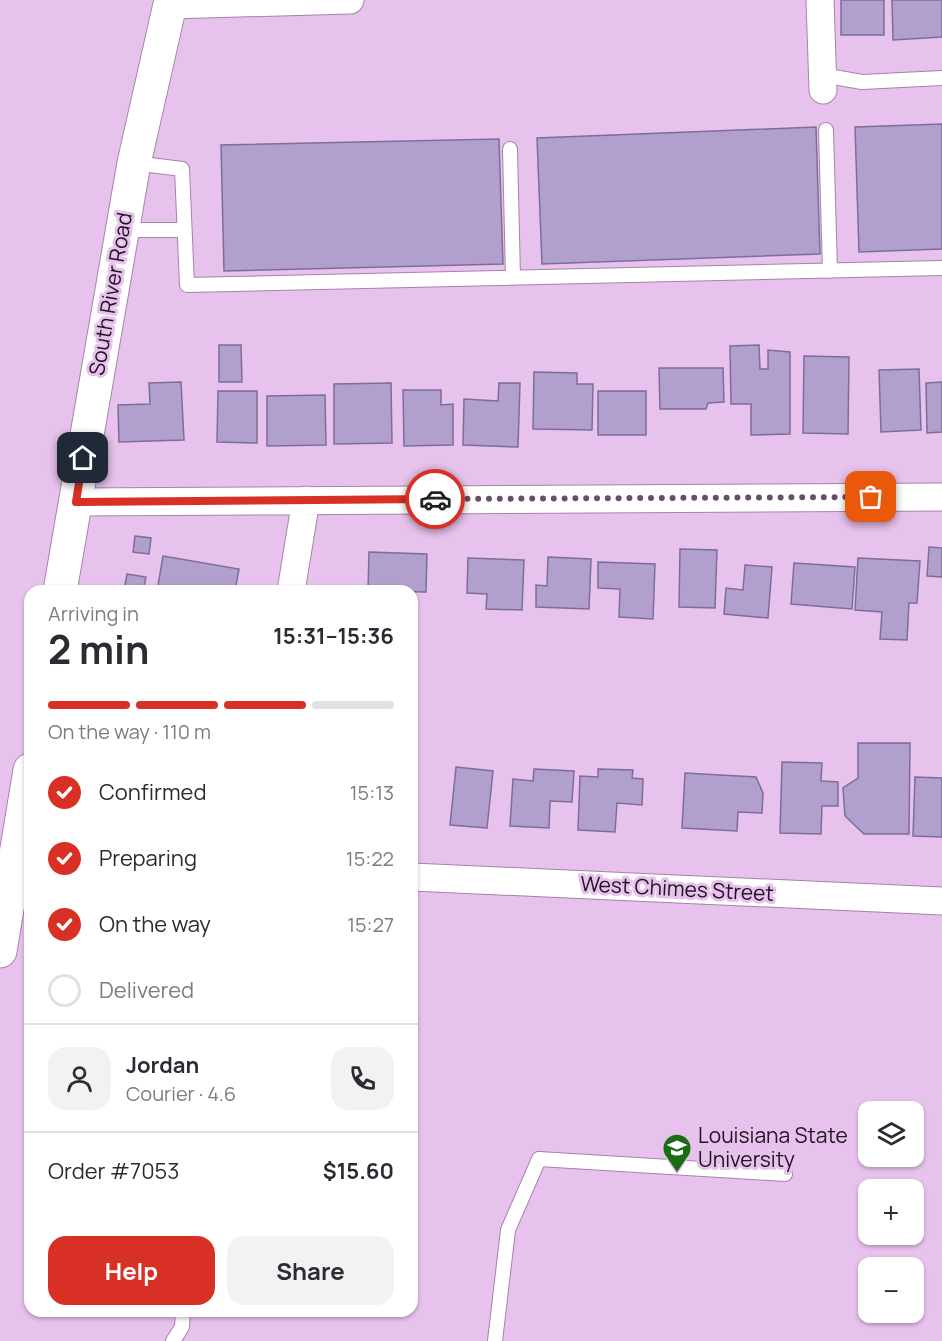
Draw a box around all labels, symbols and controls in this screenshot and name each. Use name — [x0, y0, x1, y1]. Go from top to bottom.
street label: South River Road — [82, 210, 138, 378]
pin — [57, 432, 108, 483]
icon: home — [66, 441, 99, 474]
courier — [405, 469, 465, 529]
pin — [845, 471, 896, 522]
icon: bag — [854, 480, 887, 513]
icon: car — [419, 483, 452, 516]
text: Arriving in — [48, 600, 139, 627]
text: 15:31–15:36 — [273, 621, 394, 651]
text: 2 min — [48, 622, 149, 676]
text: On the way · 110 m — [48, 718, 211, 745]
icon: check — [48, 776, 81, 809]
text: Confirmed — [99, 777, 207, 807]
text: 15:13 — [350, 779, 394, 806]
icon: check — [48, 842, 81, 875]
text: Preparing — [99, 843, 197, 873]
text: 15:22 — [346, 845, 394, 872]
street label: West Chimes Street — [580, 869, 774, 907]
icon: check — [48, 908, 81, 941]
text: On the way — [99, 909, 211, 939]
text: 15:27 — [347, 911, 394, 938]
text: Delivered — [99, 975, 194, 1005]
button: person — [48, 1047, 111, 1110]
button: phone — [331, 1047, 394, 1110]
text: Jordan — [126, 1050, 199, 1080]
text: Courier · 4.6 — [126, 1080, 236, 1107]
map controls — [858, 1101, 924, 1323]
button: layers — [858, 1101, 924, 1167]
place label: Louisiana State University — [698, 1121, 848, 1173]
school or university icon: Louisiana State University — [661, 1132, 693, 1174]
text: Order #7053 — [48, 1156, 179, 1186]
text: $15.60 — [323, 1156, 394, 1186]
button: + — [858, 1179, 924, 1245]
button: Help — [48, 1236, 215, 1305]
button: Share — [227, 1236, 394, 1305]
button: − — [858, 1257, 924, 1323]

